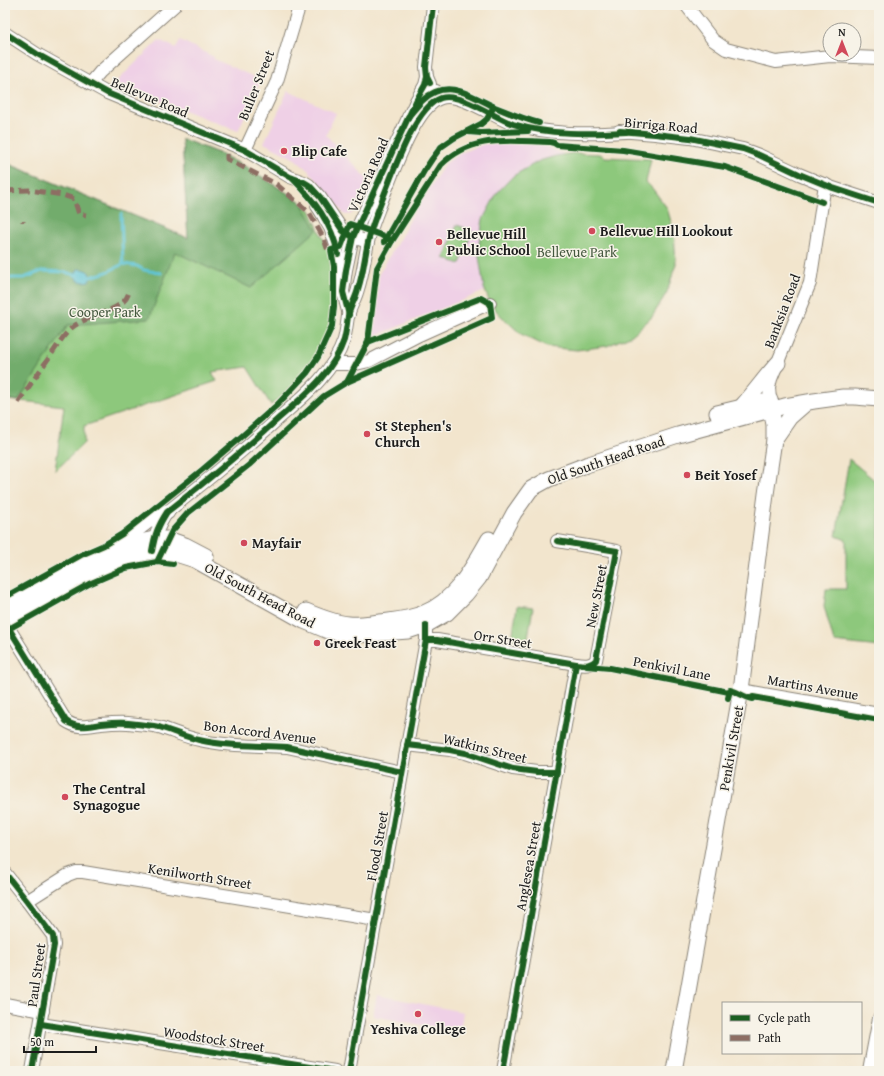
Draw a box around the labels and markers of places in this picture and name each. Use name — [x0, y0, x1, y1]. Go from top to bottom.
place label: Blip Cafe — [292, 141, 347, 161]
marker: Blip Cafe — [279, 146, 289, 156]
place label: Bellevue Hill Lookout — [600, 221, 733, 241]
place label: Bellevue Hill Public School — [447, 224, 531, 260]
marker: Bellevue Hill Lookout — [587, 226, 597, 236]
marker: Bellevue Hill Public School — [434, 237, 444, 247]
place label: St Stephen's Church — [375, 416, 452, 452]
marker: St Stephen's Church — [362, 429, 372, 439]
place label: Beit Yosef — [695, 465, 758, 485]
marker: Beit Yosef — [682, 470, 692, 480]
place label: Mayfair — [252, 533, 302, 553]
marker: Mayfair — [239, 538, 249, 548]
place label: Greek Feast — [325, 633, 397, 653]
marker: Greek Feast — [312, 638, 322, 648]
place label: The Central Synagogue — [73, 779, 146, 815]
marker: The Central Synagogue — [60, 792, 70, 802]
marker: Yeshiva College — [413, 1009, 423, 1019]
place label: Yeshiva College — [370, 1019, 466, 1039]

